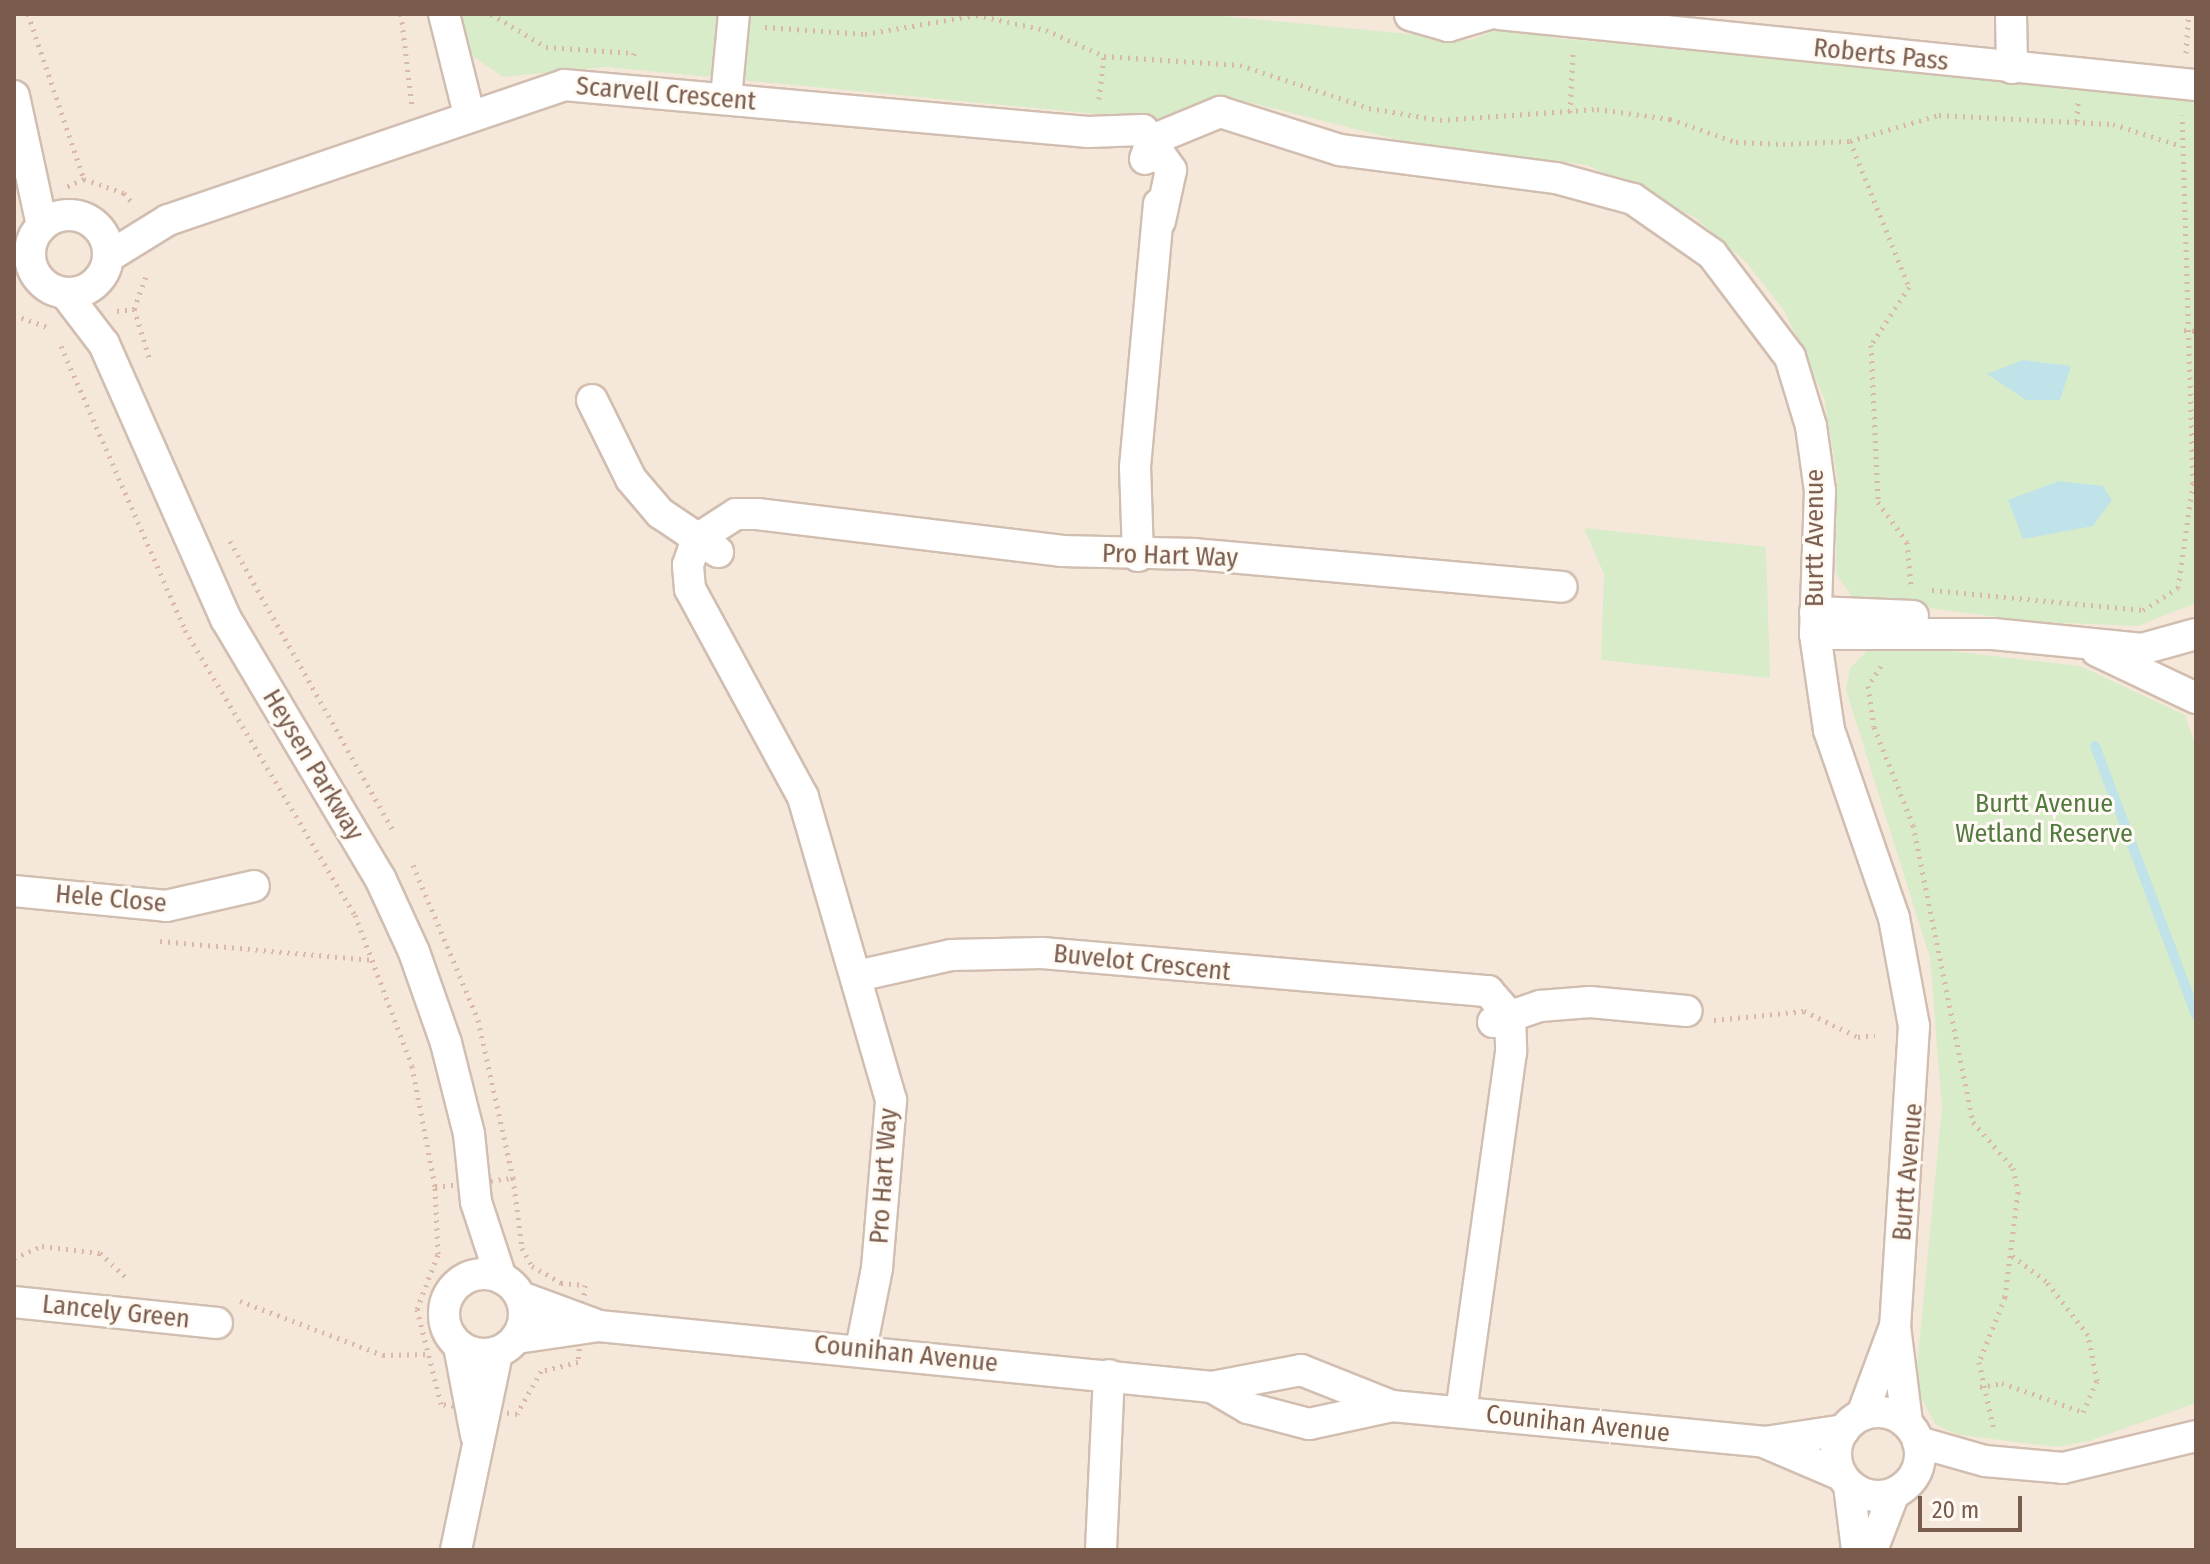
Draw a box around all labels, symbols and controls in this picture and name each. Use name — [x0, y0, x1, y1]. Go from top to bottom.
street label: Roberts Pass — [1812, 32, 1950, 78]
street label: Scarvell Crescent — [575, 71, 757, 117]
street label: Burtt Avenue — [1799, 469, 1831, 607]
street label: Pro Hart Way — [1101, 538, 1239, 574]
street label: Heysen Parkway — [256, 684, 370, 846]
park label: Burtt Avenue Wetland Reserve — [1955, 788, 2133, 850]
street label: Hele Close — [54, 879, 168, 919]
street label: Buvelot Crescent — [1052, 938, 1232, 988]
street label: Burtt Avenue — [1886, 1102, 1930, 1242]
street label: Pro Hart Way — [864, 1107, 904, 1245]
street label: Lancely Green — [41, 1289, 191, 1335]
street label: Counihan Avenue — [813, 1329, 999, 1379]
street label: Counihan Avenue — [1485, 1399, 1671, 1449]
scale bar — [1922, 1480, 2026, 1530]
text: 20 m — [1932, 1496, 1979, 1524]

